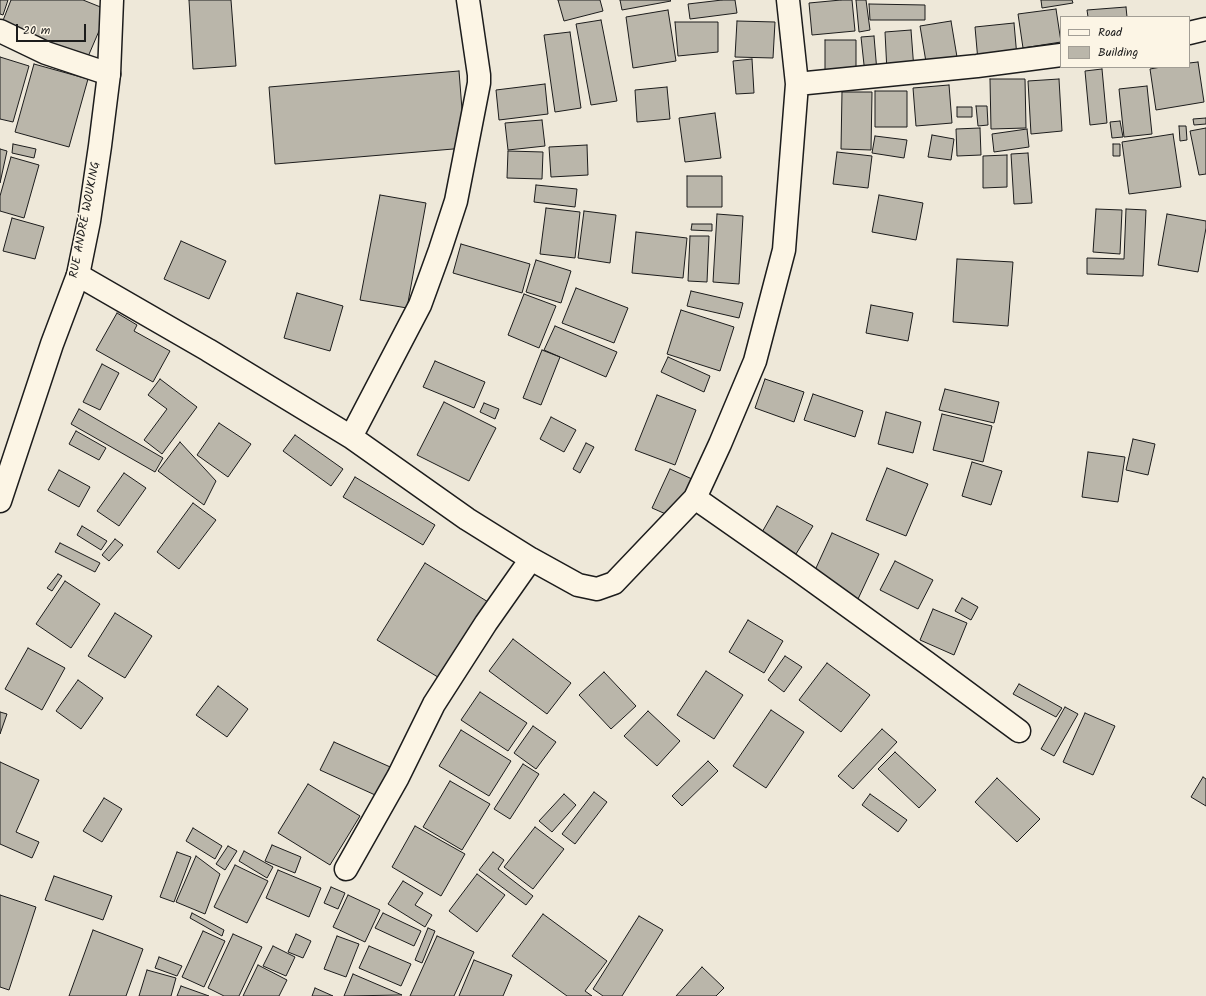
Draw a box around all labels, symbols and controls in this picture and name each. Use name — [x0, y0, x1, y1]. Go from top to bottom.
scale bar — [18, 16, 88, 42]
legend — [1060, 16, 1190, 68]
text: 20 m — [23, 21, 50, 40]
text: Road — [1098, 23, 1122, 42]
text: Building — [1098, 43, 1138, 62]
street label: RUE ANDRÉ WOUKING — [68, 161, 104, 279]

